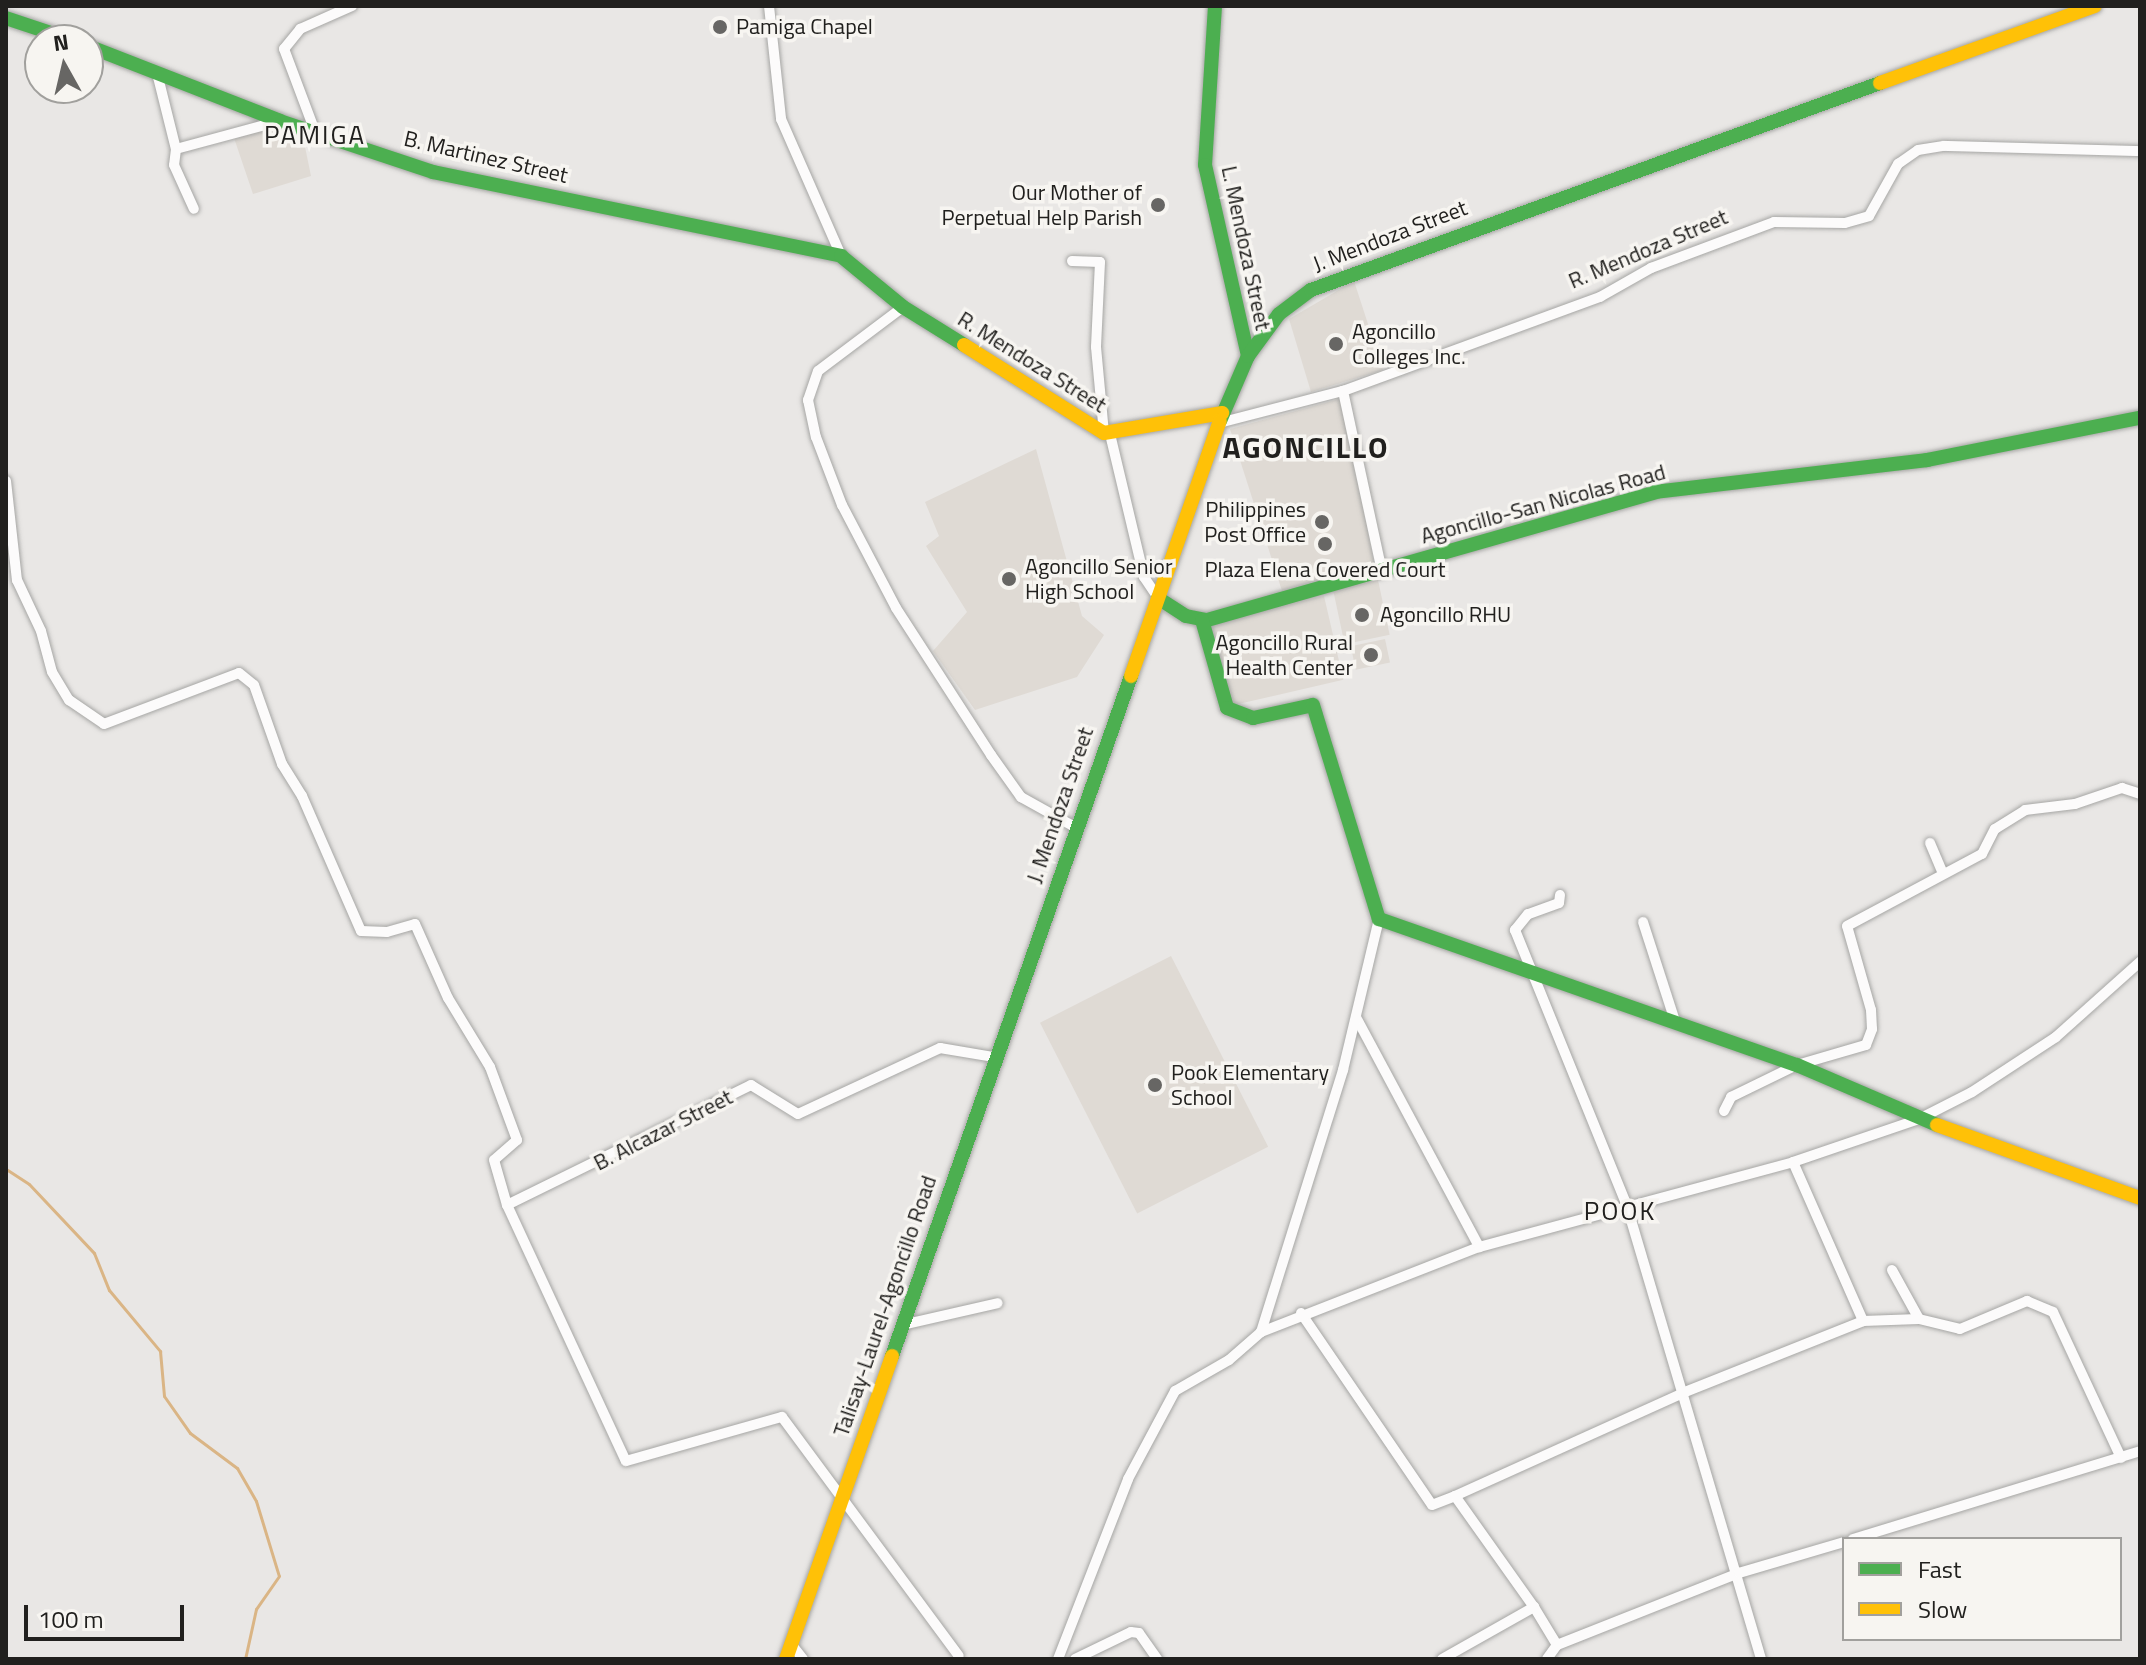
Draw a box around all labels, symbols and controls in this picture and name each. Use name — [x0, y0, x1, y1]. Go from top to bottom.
place label: Pamiga Chapel — [736, 14, 873, 40]
marker: Pamiga Chapel — [711, 18, 729, 36]
north arrow — [24, 24, 104, 104]
text: N — [51, 24, 71, 60]
district label: PAMIGA — [264, 119, 366, 151]
street label: B. Martinez Street — [402, 125, 570, 189]
street label: L. Mendoza Street — [1216, 163, 1276, 333]
place label: Our Mother of Perpetual Help Parish — [942, 179, 1142, 230]
street label: J. Mendoza Street — [1309, 194, 1471, 278]
marker: Our Mother of Perpetual Help Parish — [1149, 196, 1167, 214]
street label: R. Mendoza Street — [1565, 204, 1731, 294]
street label: R. Mendoza Street — [953, 306, 1111, 418]
place label: Agoncillo Colleges Inc. — [1352, 318, 1466, 370]
marker: Agoncillo Colleges Inc. — [1327, 335, 1345, 353]
district label: AGONCILLO — [1222, 429, 1390, 465]
street label: Agoncillo-San Nicolas Road — [1418, 459, 1668, 549]
place label: Philippines Post Office — [1204, 496, 1306, 548]
marker: Philippines Post Office — [1313, 513, 1331, 531]
marker: Plaza Elena Covered Court — [1316, 535, 1334, 553]
place label: Agoncillo Senior High School — [1025, 553, 1173, 604]
place label: Plaza Elena Covered Court — [1204, 557, 1446, 583]
marker: Agoncillo Senior High School — [1000, 570, 1018, 588]
place label: Agoncillo RHU — [1380, 602, 1511, 628]
marker: Agoncillo RHU — [1351, 604, 1373, 626]
place label: Agoncillo Rural Health Center — [1215, 629, 1353, 680]
marker: Agoncillo Rural Health Center — [1360, 644, 1382, 666]
street label: J. Mendoza Street — [1021, 724, 1099, 886]
place label: Pook Elementary School — [1171, 1059, 1329, 1110]
marker: Pook Elementary School — [1146, 1076, 1164, 1094]
street label: B. Alcazar Street — [589, 1084, 737, 1176]
street label: Talisay-Laurel-Agoncillo Road — [828, 1172, 942, 1440]
district label: POOK — [1584, 1195, 1656, 1227]
legend — [1842, 1537, 2122, 1641]
text: Fast — [1918, 1551, 1961, 1587]
scale bar — [28, 1589, 188, 1639]
text: Slow — [1918, 1591, 1967, 1627]
text: 100 m — [38, 1601, 104, 1637]

